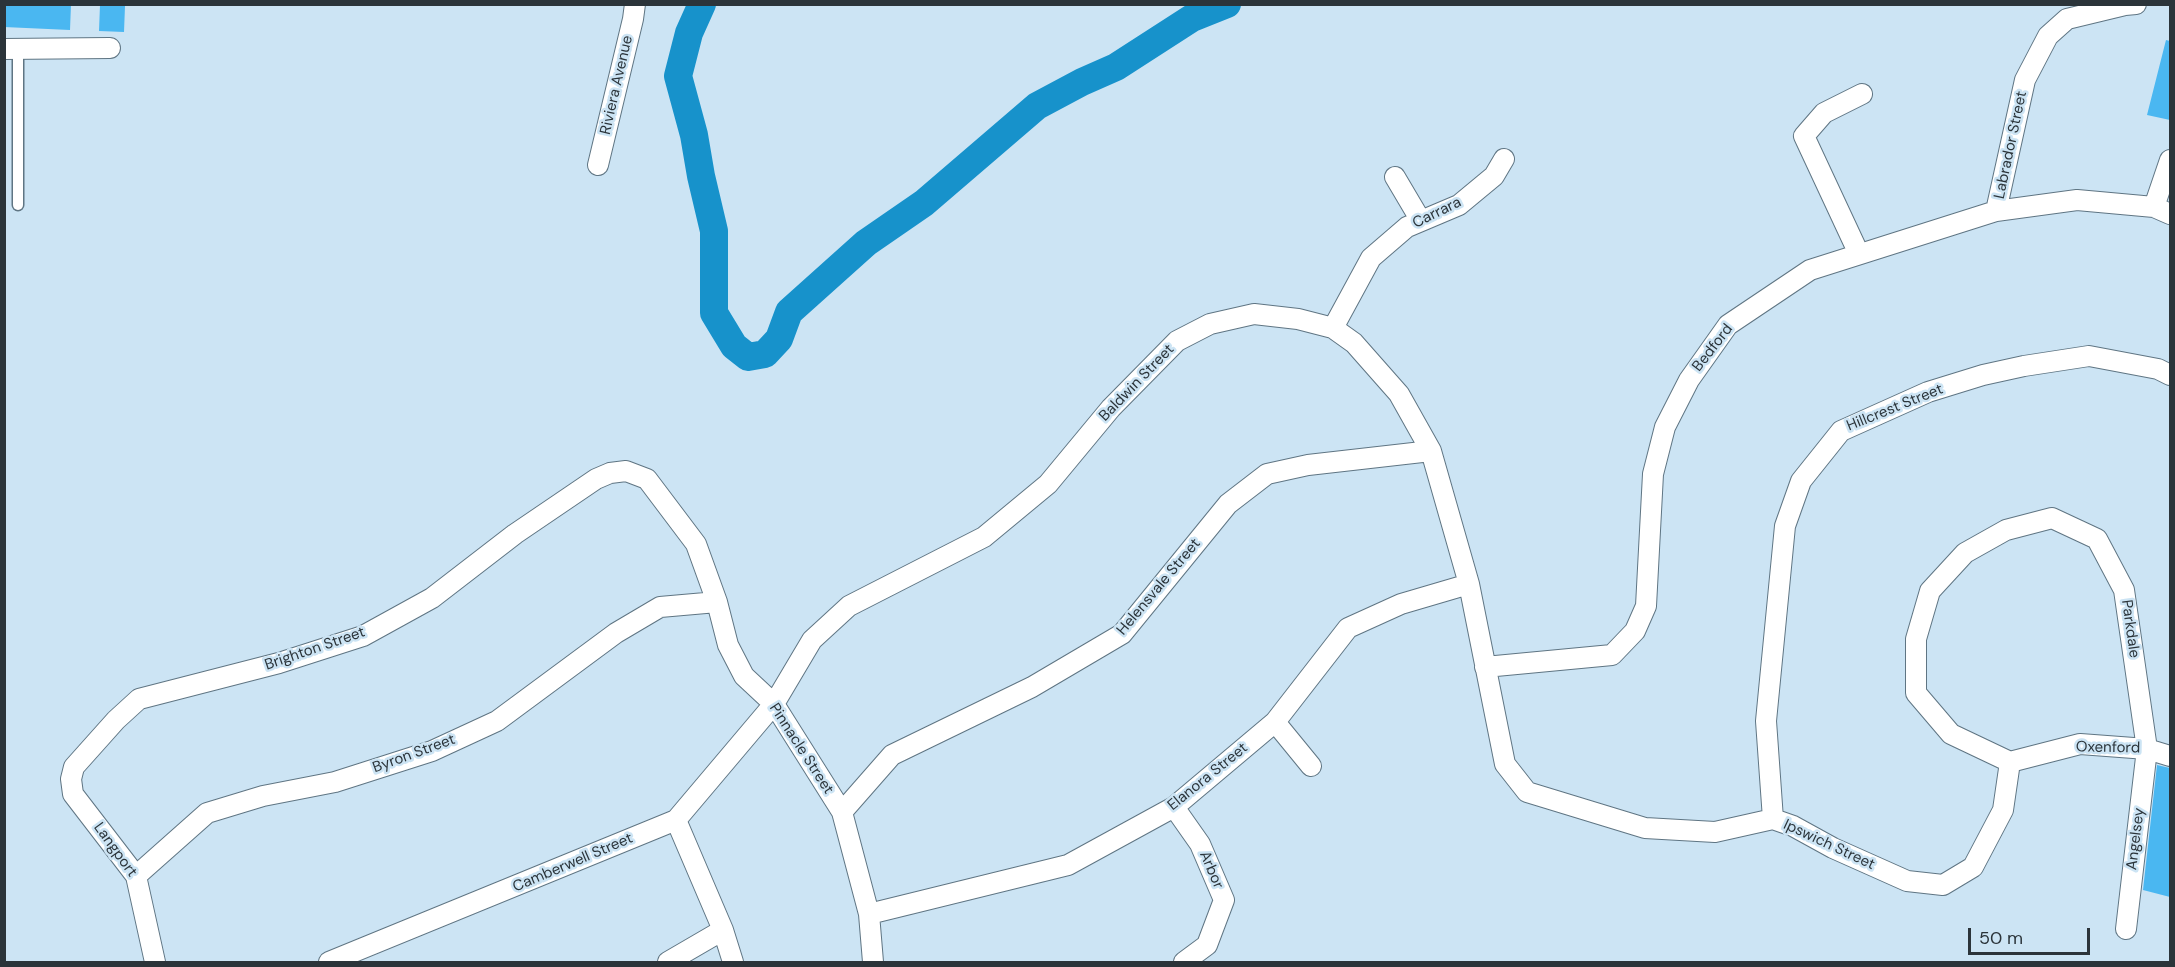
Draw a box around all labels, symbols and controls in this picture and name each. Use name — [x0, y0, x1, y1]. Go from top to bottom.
street label: Riviera Avenue — [597, 34, 637, 136]
street label: Labrador Street — [1991, 90, 2031, 200]
street label: Carrara — [1410, 194, 1464, 232]
street label: Bedford — [1689, 321, 1737, 375]
street label: Baldwin Street — [1096, 341, 1178, 425]
street label: Hillcrest Street — [1844, 380, 1946, 436]
street label: Helensvale Street — [1113, 535, 1205, 639]
street label: Parkdale — [2117, 599, 2143, 659]
street label: Brighton Street — [262, 623, 368, 675]
street label: Pinnacle Street — [765, 700, 837, 798]
street label: Byron Street — [370, 731, 458, 777]
street label: Oxenford — [2076, 738, 2140, 758]
street label: Elanora Street — [1164, 739, 1252, 815]
street label: Angelsey — [2123, 807, 2149, 871]
street label: Ipswich Street — [1780, 816, 1878, 874]
street label: Langport — [89, 819, 141, 881]
street label: Camberwell Street — [510, 830, 636, 896]
street label: Arbor — [1195, 848, 1227, 892]
scale bar — [1971, 916, 2092, 954]
text: 50 m — [1979, 926, 2023, 950]

